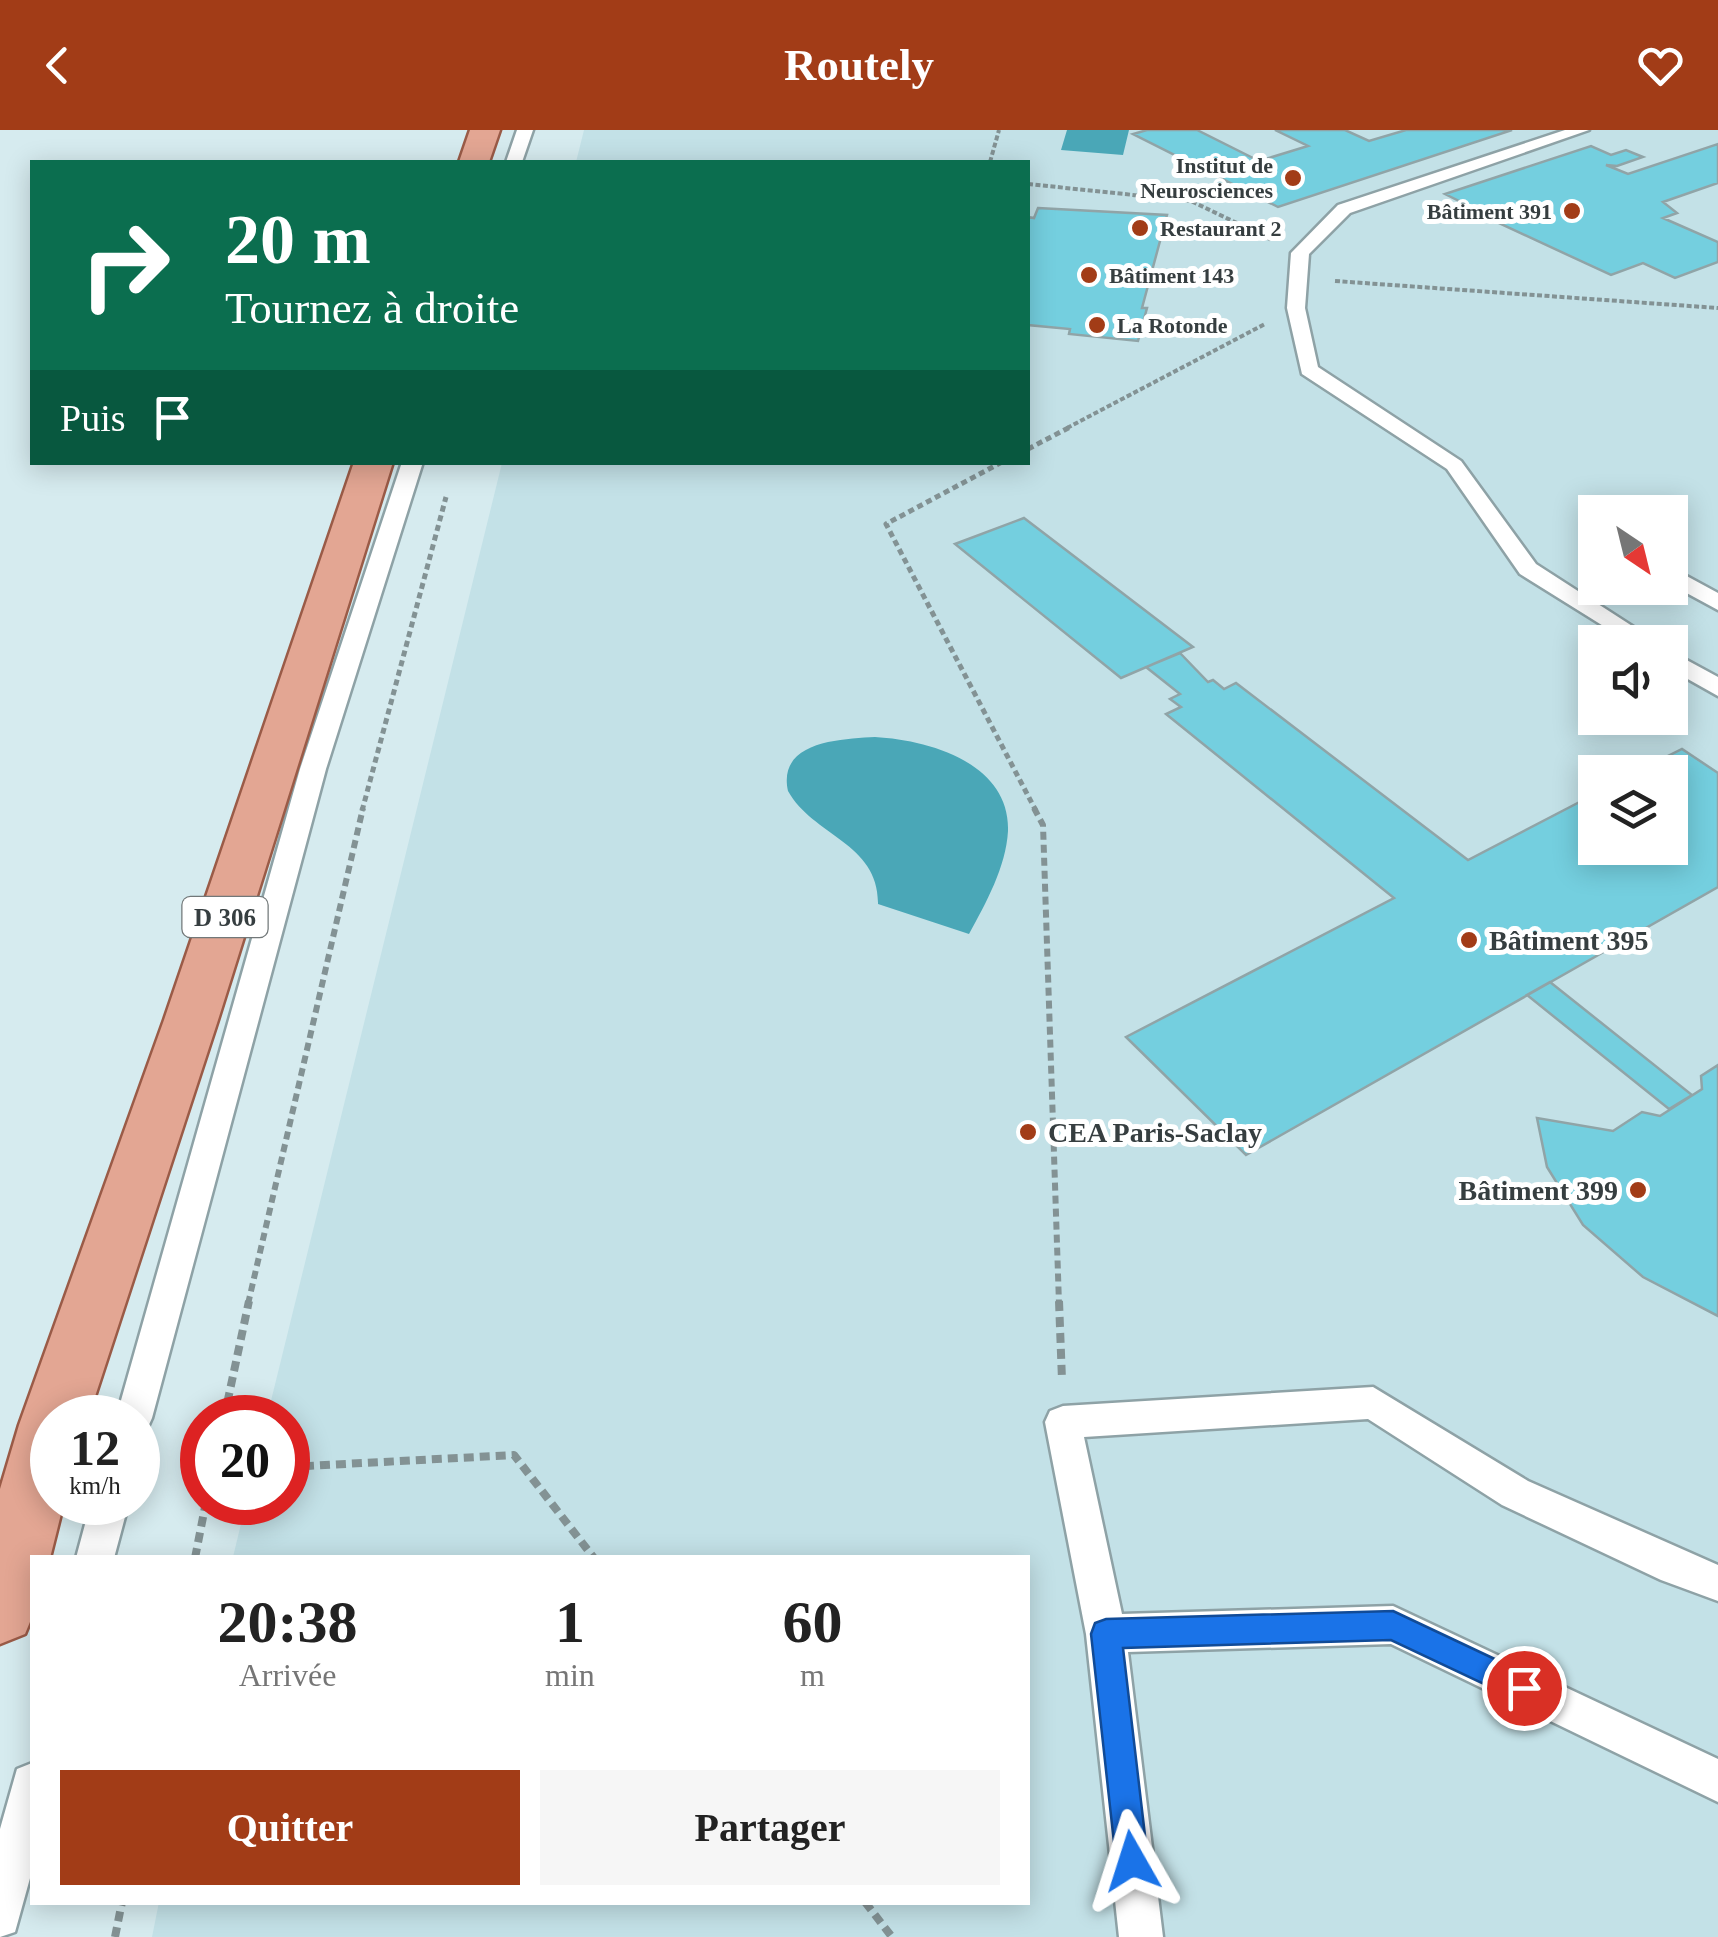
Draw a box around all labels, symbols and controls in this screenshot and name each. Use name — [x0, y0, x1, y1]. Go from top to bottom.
icon: back — [30, 38, 85, 93]
icon: heart — [1633, 38, 1688, 93]
text: Routely — [784, 40, 934, 90]
place label: Institut de Neurosciences — [1140, 153, 1273, 203]
marker: Institut de Neurosciences — [1282, 167, 1304, 189]
place label: Bâtiment 391 — [1427, 199, 1552, 224]
icon: right — [60, 200, 190, 330]
marker: Bâtiment 391 — [1561, 200, 1583, 222]
text: 20 m — [225, 201, 371, 278]
place label: Restaurant 2 — [1160, 216, 1282, 241]
marker: Restaurant 2 — [1129, 217, 1151, 239]
place label: Bâtiment 143 — [1109, 263, 1234, 288]
marker: Bâtiment 143 — [1078, 264, 1100, 286]
text: Tournez à droite — [225, 283, 519, 333]
place label: La Rotonde — [1117, 313, 1228, 338]
marker: La Rotonde — [1086, 314, 1108, 336]
icon: arrive — [145, 390, 200, 445]
text: Puis — [60, 397, 125, 439]
north arrow — [1578, 495, 1688, 605]
map controls — [1578, 495, 1688, 865]
button: sound — [1578, 625, 1688, 735]
button: layers — [1578, 755, 1688, 865]
road number: D 306 — [182, 897, 268, 937]
place label: Bâtiment 395 — [1489, 925, 1648, 956]
marker: Bâtiment 395 — [1458, 929, 1480, 951]
place label: CEA Paris-Saclay — [1048, 1117, 1262, 1148]
marker: CEA Paris-Saclay — [1017, 1121, 1039, 1143]
place label: Bâtiment 399 — [1459, 1175, 1618, 1206]
marker: Bâtiment 399 — [1627, 1179, 1649, 1201]
speed limit sign: 20 — [180, 1395, 310, 1525]
text: 12 — [70, 1420, 120, 1476]
text: km/h — [69, 1472, 121, 1499]
text: 20:38 — [218, 1589, 358, 1655]
text: 1 — [555, 1589, 585, 1655]
text: 60 — [782, 1589, 842, 1655]
pin — [1482, 1646, 1567, 1731]
text: Arrivée — [239, 1657, 336, 1693]
text: min — [545, 1657, 595, 1693]
text: m — [800, 1657, 825, 1693]
icon: arrive — [1497, 1661, 1552, 1716]
button: Quitter — [60, 1770, 520, 1885]
button: Partager — [540, 1770, 1000, 1885]
position arrow — [1080, 1809, 1184, 1913]

